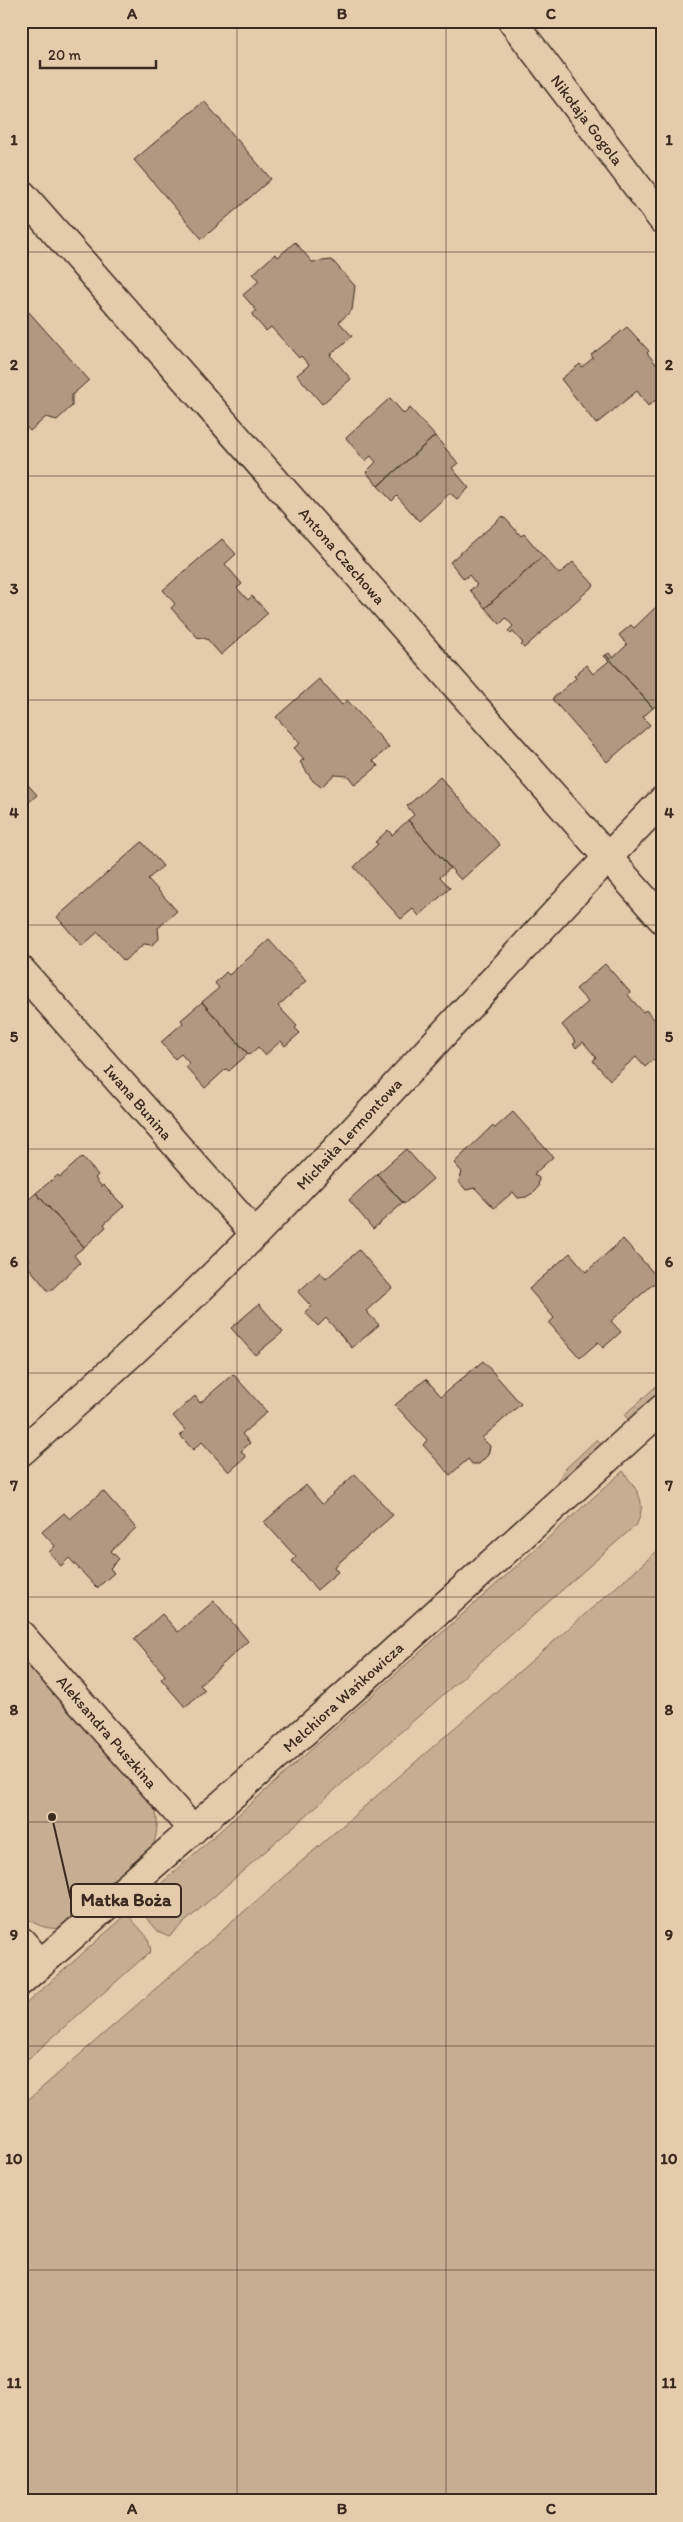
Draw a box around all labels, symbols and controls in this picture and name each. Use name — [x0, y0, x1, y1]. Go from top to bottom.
text: A — [126, 4, 138, 23]
text: B — [337, 4, 348, 23]
text: C — [546, 4, 557, 23]
scale bar — [40, 38, 156, 70]
text: 20 m — [48, 46, 82, 64]
street label: Nikołaja Gogola — [547, 71, 628, 170]
text: 1 — [10, 130, 18, 149]
text: 1 — [665, 130, 673, 149]
text: 2 — [10, 355, 19, 374]
text: 2 — [665, 355, 674, 374]
street label: Antona Czechowa — [295, 504, 389, 608]
text: 3 — [10, 579, 19, 598]
text: 3 — [665, 579, 674, 598]
text: 4 — [9, 803, 19, 822]
text: 4 — [664, 803, 674, 822]
text: 5 — [10, 1027, 19, 1046]
text: 5 — [665, 1027, 674, 1046]
street label: Iwana Bunina — [100, 1060, 176, 1144]
street label: Michaiła Lermontowa — [292, 1074, 406, 1194]
text: 6 — [10, 1252, 19, 1271]
text: 6 — [665, 1252, 674, 1271]
text: 7 — [9, 1476, 18, 1495]
text: 7 — [664, 1476, 673, 1495]
street label: Melchiora Wańkowicza — [279, 1638, 407, 1756]
street label: Aleksandra Puszkina — [53, 1672, 162, 1793]
text: 8 — [10, 1700, 19, 1719]
text: 8 — [665, 1700, 674, 1719]
callout: Matka Boża — [71, 1884, 181, 1917]
text: Matka Boża — [81, 1889, 172, 1911]
text: 9 — [10, 1925, 18, 1944]
text: 9 — [665, 1925, 673, 1944]
text: 10 — [5, 2149, 23, 2168]
text: 10 — [660, 2149, 678, 2168]
text: 11 — [7, 2373, 22, 2392]
text: 11 — [662, 2373, 677, 2392]
text: A — [126, 2499, 138, 2518]
text: B — [337, 2499, 348, 2518]
text: C — [546, 2499, 557, 2518]

